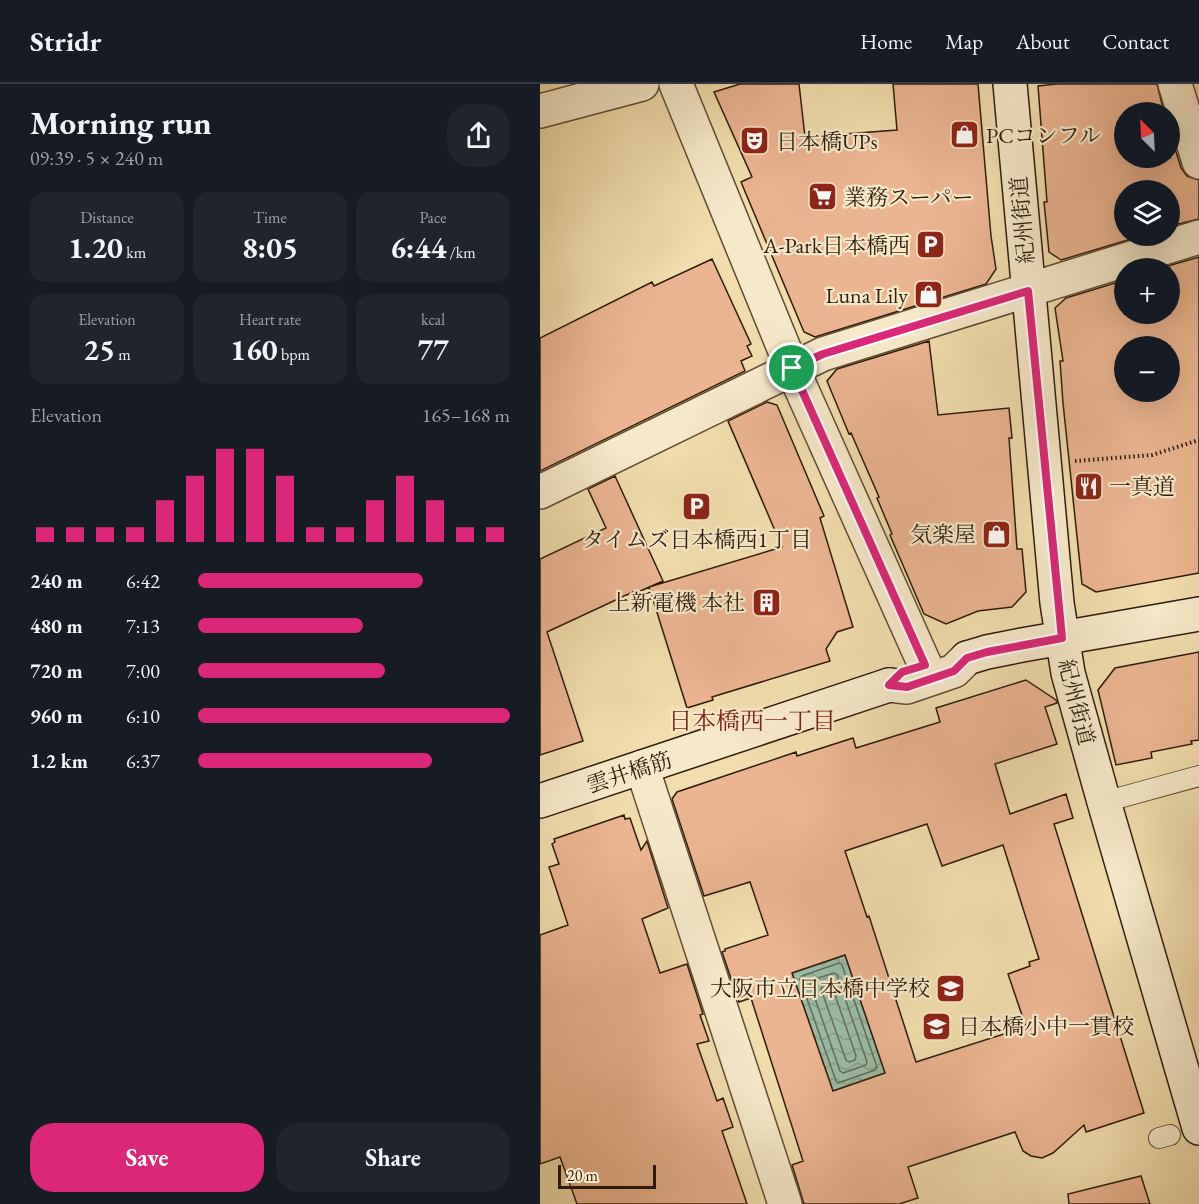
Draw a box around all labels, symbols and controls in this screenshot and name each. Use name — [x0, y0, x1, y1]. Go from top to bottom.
text: Stridr — [30, 23, 101, 59]
text: Home — [860, 28, 912, 55]
text: Map — [945, 28, 983, 55]
text: About — [1016, 28, 1069, 55]
text: Contact — [1102, 28, 1169, 55]
text: Morning run — [30, 101, 212, 144]
north arrow — [1114, 102, 1180, 168]
map controls — [1114, 102, 1180, 402]
button: share — [447, 104, 510, 167]
shop icon: PCコンフル — [949, 119, 981, 151]
place label: PCコンフル — [986, 121, 1101, 150]
theatre icon: 日本橋UPs — [739, 125, 771, 157]
place label: 日本橋UPs — [776, 127, 878, 156]
text: 09:39 · 5 × 240 m — [30, 145, 163, 171]
street label: 紀州街道 — [1004, 175, 1041, 265]
button: layers — [1114, 180, 1180, 246]
supermarket icon: 業務スーパー — [807, 181, 839, 213]
place label: 業務スーパー — [844, 183, 974, 212]
text: Distance — [80, 207, 134, 228]
text: Time — [253, 207, 287, 228]
text: Pace — [420, 207, 446, 228]
text: 1.20 — [68, 228, 123, 267]
text: 8:05 — [242, 228, 298, 267]
text: 6:44 — [390, 228, 446, 267]
parking icon: A-Park日本橋西 — [915, 229, 947, 261]
place label: A-Park日本橋西 — [762, 231, 910, 260]
text: km — [123, 242, 146, 263]
text: /km — [446, 242, 476, 263]
button: + — [1114, 258, 1180, 324]
shop icon: Luna Lily — [913, 279, 945, 311]
place label: Luna Lily — [826, 281, 908, 310]
text: Elevation — [78, 309, 136, 330]
text: Heart rate — [239, 309, 301, 330]
text: kcal — [421, 309, 445, 330]
text: 25 — [83, 330, 115, 369]
text: 160 — [230, 330, 278, 369]
text: 77 — [417, 330, 449, 369]
button: − — [1114, 336, 1180, 402]
pin — [766, 342, 817, 393]
text: m — [115, 344, 131, 365]
text: bpm — [278, 344, 310, 365]
icon: arrive — [775, 351, 808, 384]
text: Elevation — [30, 402, 102, 428]
text: 165–168 m — [422, 402, 510, 428]
restaurant icon: 一真道 — [1072, 470, 1104, 502]
place label: 一真道 — [1109, 472, 1175, 501]
parking icon: タイムズ日本橋西1丁目 — [681, 491, 713, 523]
shop icon: 気楽屋 — [981, 518, 1013, 550]
place label: 気楽屋 — [910, 520, 976, 549]
place label: タイムズ日本橋西1丁目 — [582, 525, 812, 554]
text: 240 m — [30, 568, 83, 594]
text: 6:42 — [126, 568, 160, 594]
building icon: 上新電機 本社 — [750, 586, 782, 618]
place label: 上新電機 本社 — [609, 588, 745, 617]
text: 480 m — [30, 613, 83, 639]
text: 7:13 — [126, 613, 160, 639]
street label: 紀州街道 — [1052, 656, 1101, 748]
text: 720 m — [30, 658, 83, 684]
text: 7:00 — [126, 658, 160, 684]
text: 960 m — [30, 703, 83, 729]
text: 6:10 — [126, 703, 160, 729]
district label: 日本橋西一丁目 — [668, 705, 836, 736]
street label: 雲井橋筋 — [583, 745, 675, 800]
text: 1.2 km — [30, 748, 88, 774]
text: 6:37 — [126, 748, 160, 774]
school or university icon: 大阪市立日本橋中学校 — [935, 972, 967, 1004]
place label: 大阪市立日本橋中学校 — [710, 974, 930, 1003]
school or university icon: 日本橋小中一貫校 — [921, 1010, 953, 1042]
place label: 日本橋小中一貫校 — [958, 1012, 1134, 1041]
button: Save — [30, 1123, 264, 1192]
button: Share — [276, 1123, 510, 1192]
scale bar — [558, 1162, 656, 1190]
text: 20 m — [567, 1165, 598, 1186]

